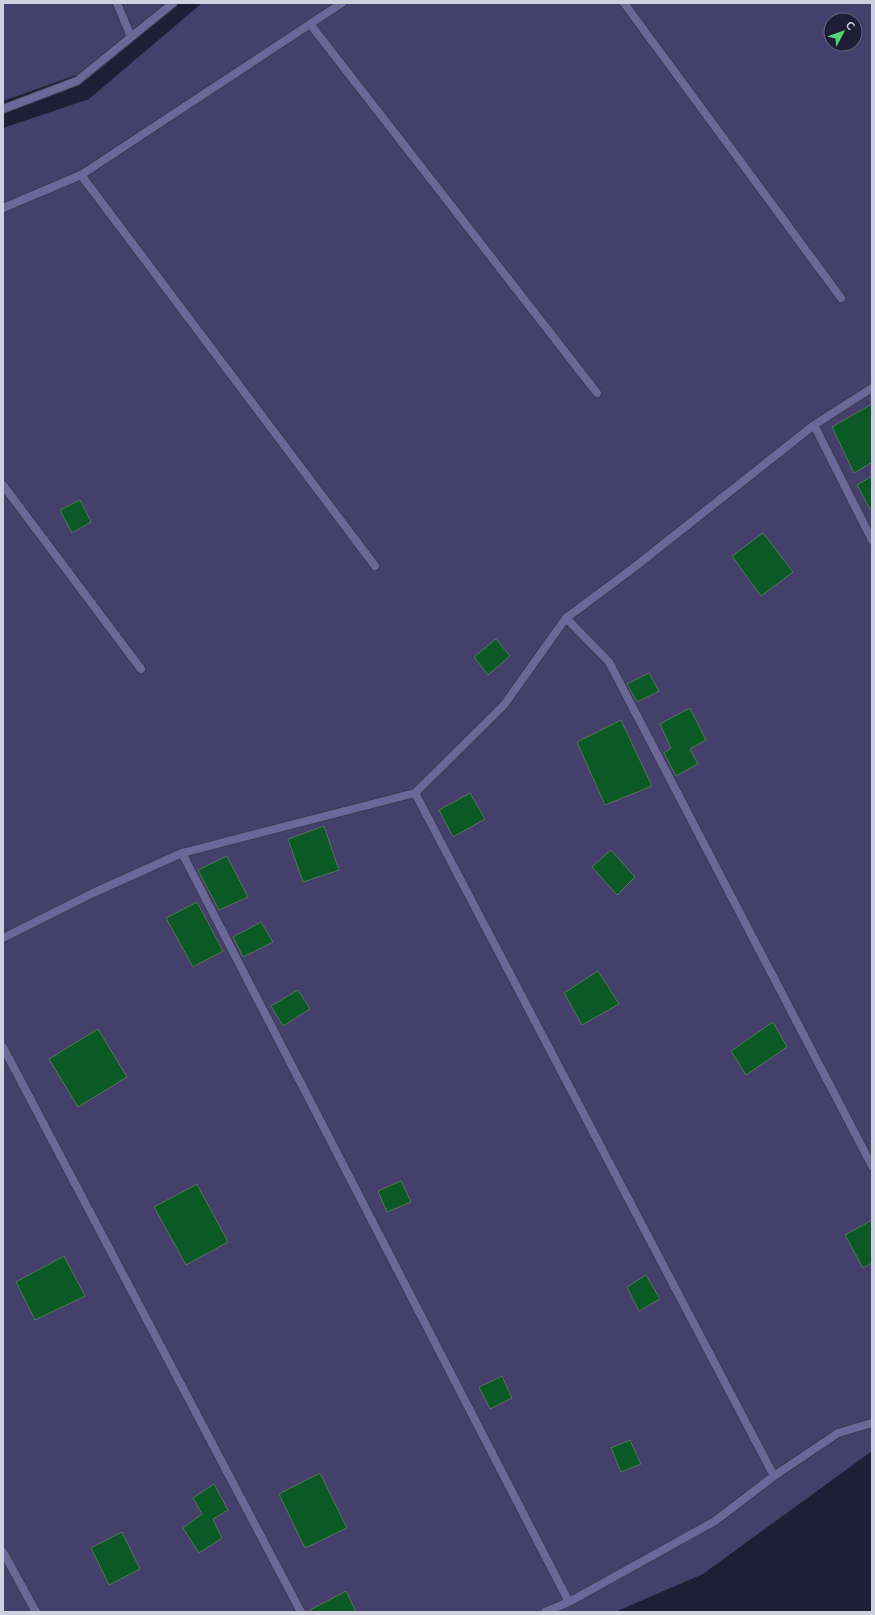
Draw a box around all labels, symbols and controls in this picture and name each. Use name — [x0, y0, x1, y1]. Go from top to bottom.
north arrow — [823, 12, 863, 52]
text: С — [842, 18, 859, 34]

